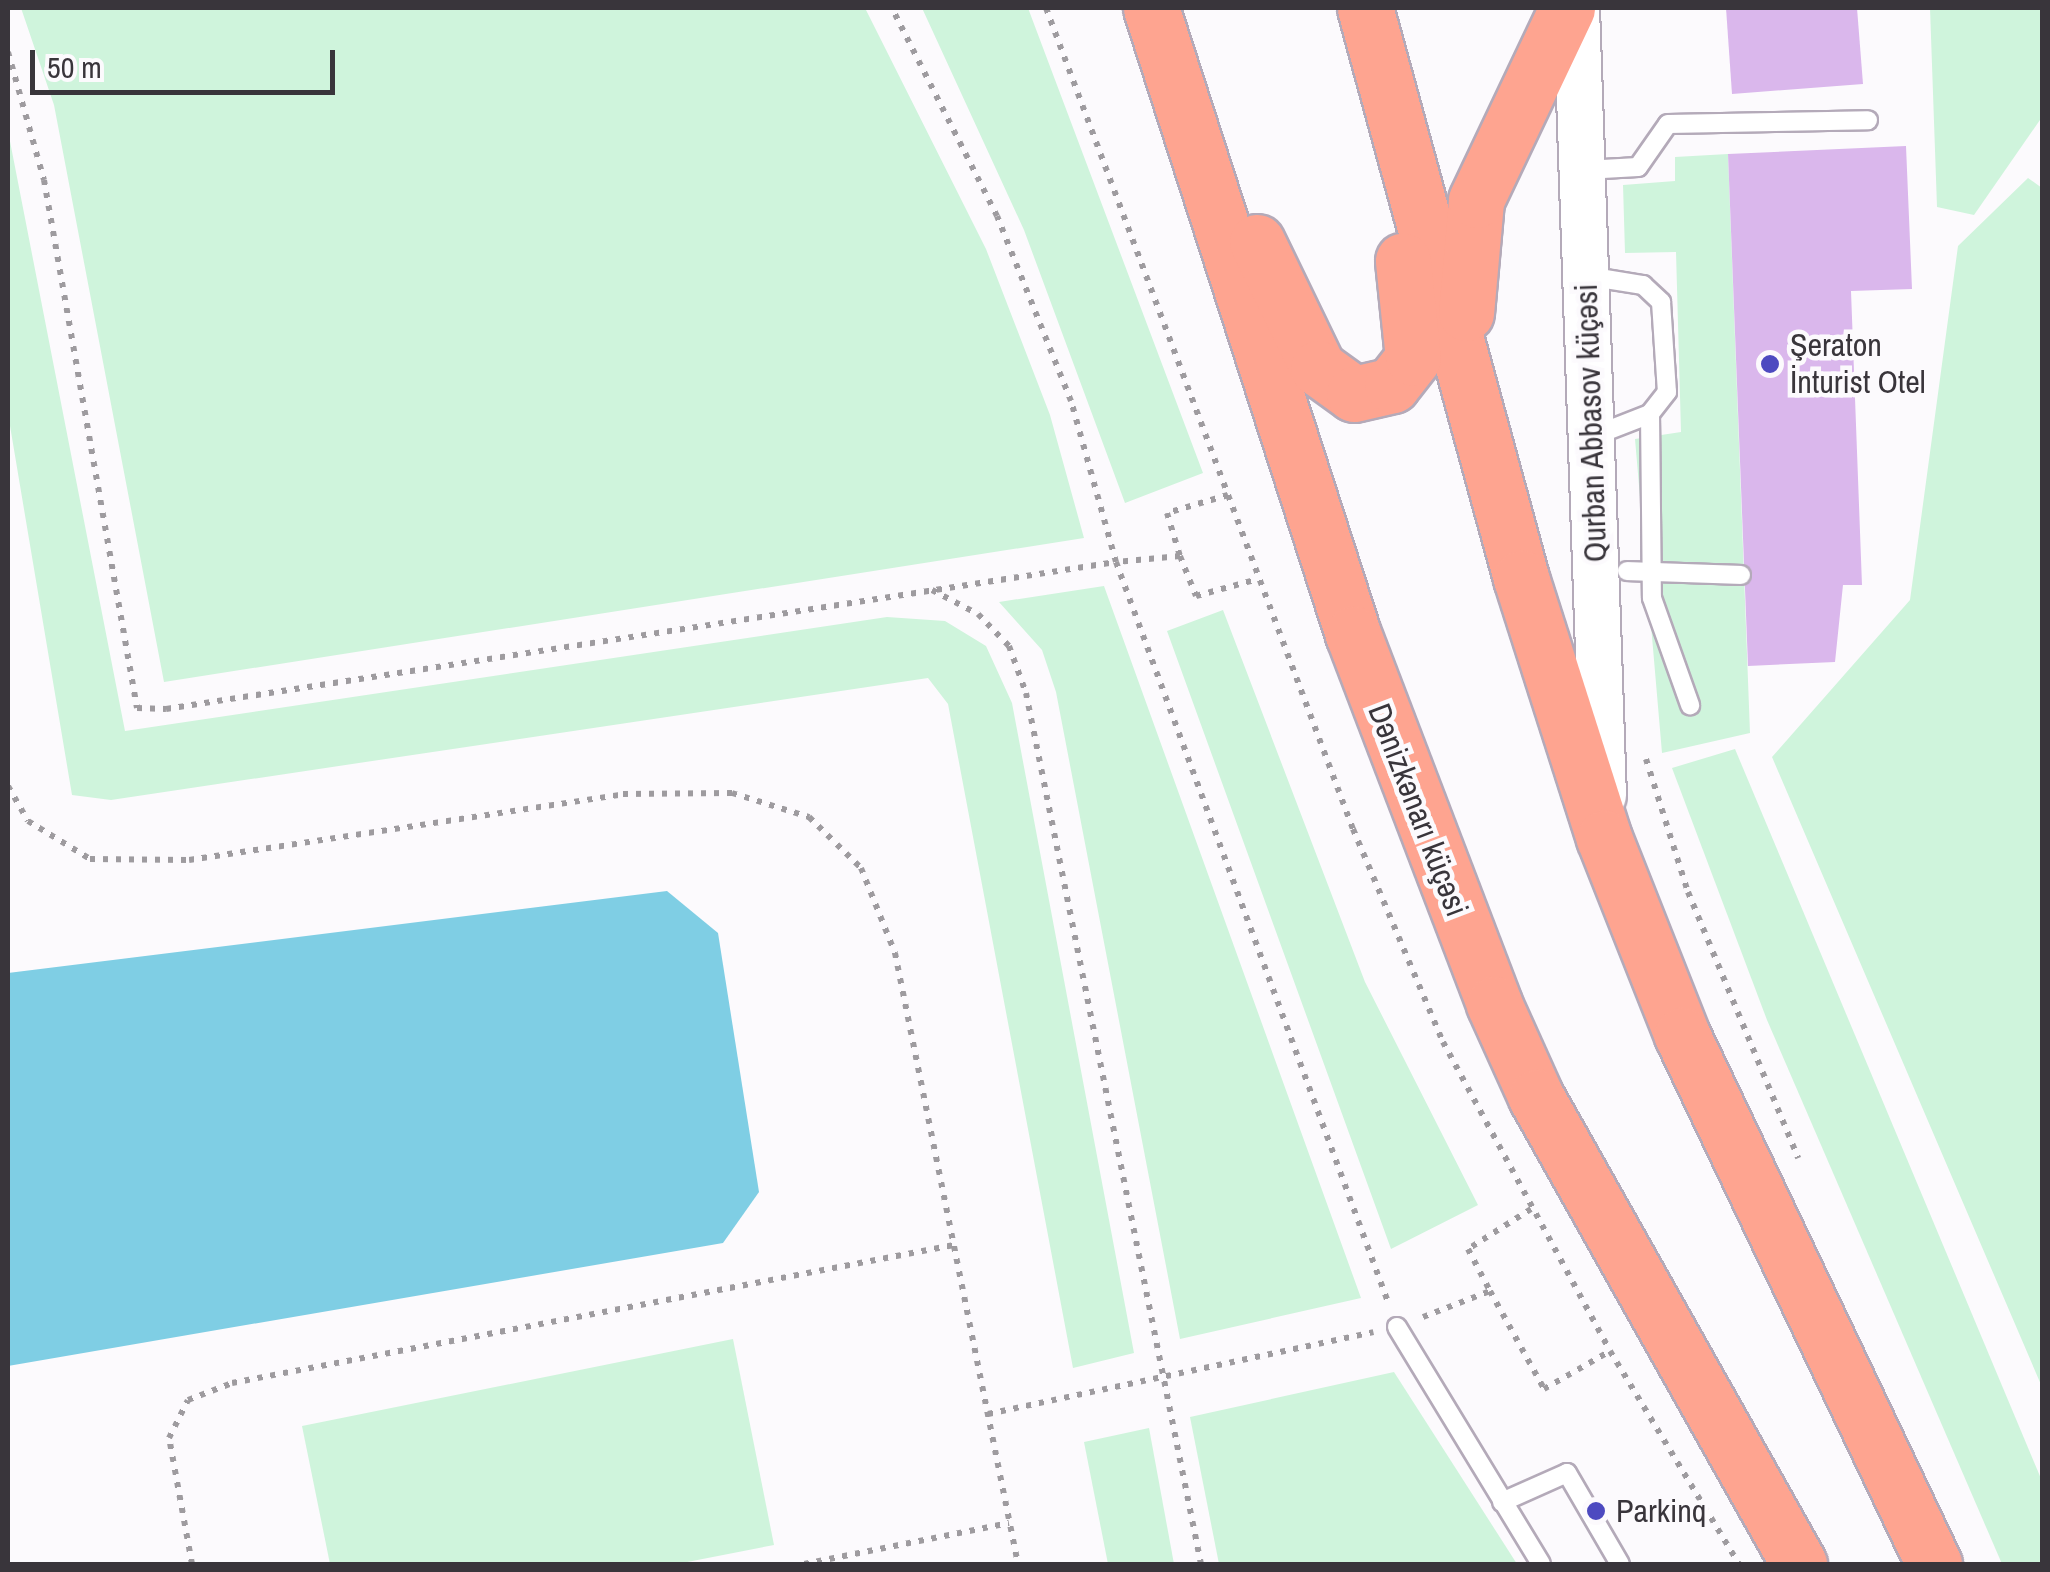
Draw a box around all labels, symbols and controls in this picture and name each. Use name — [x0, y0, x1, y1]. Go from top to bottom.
scale bar — [35, 30, 340, 92]
text: 50 m — [47, 47, 102, 87]
street label: Qurban Abbasov küçəsi — [1567, 282, 1615, 564]
place label: Şeraton İnturist Otel — [1790, 327, 1926, 402]
marker: Şeraton İnturist Otel — [1759, 353, 1781, 375]
street label: Dənizkənarı küçəsi — [1360, 698, 1476, 922]
place label: Parkinq — [1616, 1492, 1706, 1530]
marker: Parkinq — [1585, 1500, 1607, 1522]

